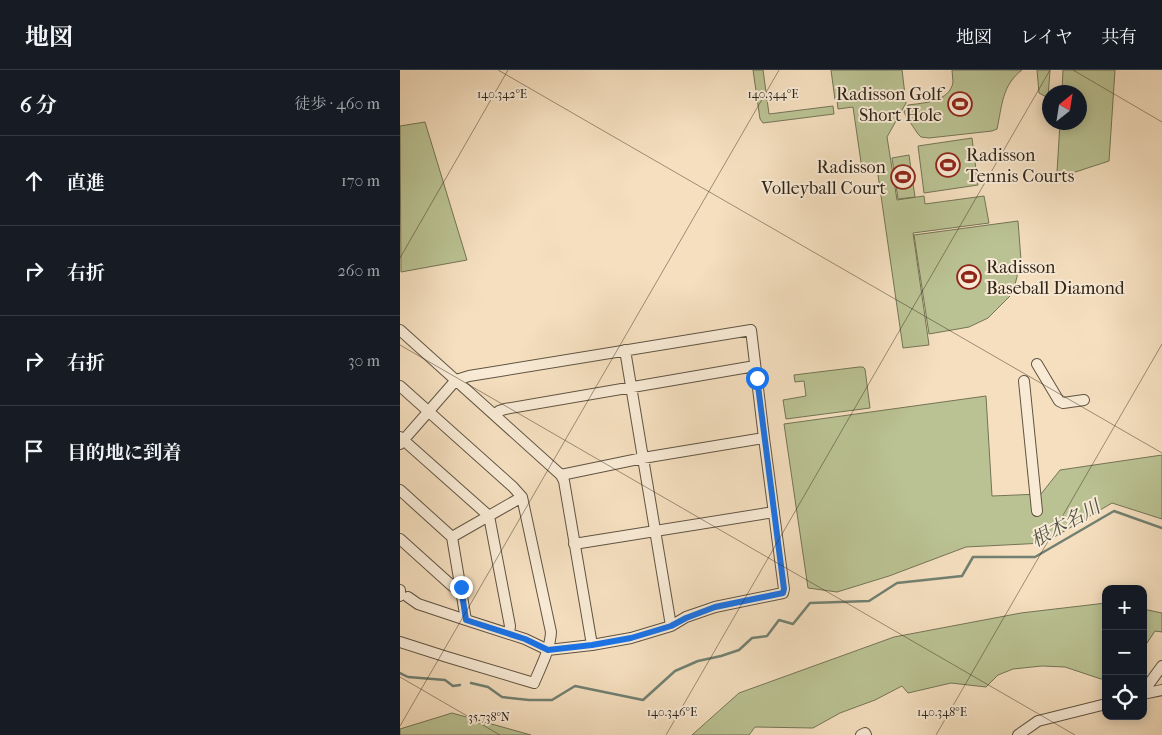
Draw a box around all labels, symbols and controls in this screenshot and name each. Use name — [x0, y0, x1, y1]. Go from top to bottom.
text: 地図 — [25, 23, 73, 51]
text: 地図 — [956, 27, 992, 48]
text: レイヤ — [1020, 27, 1073, 48]
text: 共有 — [1101, 27, 1137, 48]
place label: Radisson Golf Short Hole — [836, 84, 946, 126]
north arrow — [1042, 85, 1087, 130]
text: 140.342°E — [477, 87, 527, 101]
text: 140.344°E — [747, 87, 799, 101]
sports icon: Radisson Golf Short Hole — [947, 91, 973, 117]
text: 6 分 — [20, 93, 57, 117]
text: 徒歩 · 460 m — [294, 94, 380, 113]
place label: Radisson Tennis Courts — [966, 145, 1075, 187]
sports icon: Radisson Tennis Courts — [935, 152, 961, 178]
place label: Radisson Volleyball Court — [760, 157, 887, 199]
sports icon: Radisson Volleyball Court — [890, 164, 916, 190]
icon: ahead — [20, 167, 48, 195]
text: 170 m — [341, 171, 380, 190]
text: 直進 — [67, 172, 105, 194]
icon: right — [20, 257, 48, 285]
place label: Radisson Baseball Diamond — [986, 257, 1125, 299]
text: 260 m — [338, 261, 380, 280]
text: 右折 — [67, 262, 105, 284]
sports icon: Radisson Baseball Diamond — [956, 264, 982, 290]
icon: right — [20, 347, 48, 375]
text: 30 m — [348, 351, 380, 370]
text: 右折 — [67, 352, 105, 374]
route start — [746, 367, 769, 390]
icon: arrive — [20, 437, 48, 465]
text: 目的地に到着 — [67, 442, 181, 464]
water label: 根木名川 — [1027, 495, 1106, 552]
route end — [450, 576, 473, 599]
map controls — [1102, 585, 1147, 720]
button: + — [1102, 585, 1147, 630]
button: − — [1102, 630, 1147, 675]
button: locate — [1102, 675, 1147, 720]
text: 140.346°E — [647, 705, 697, 719]
text: 140.348°E — [917, 705, 967, 719]
text: 35.738°N — [468, 710, 510, 724]

